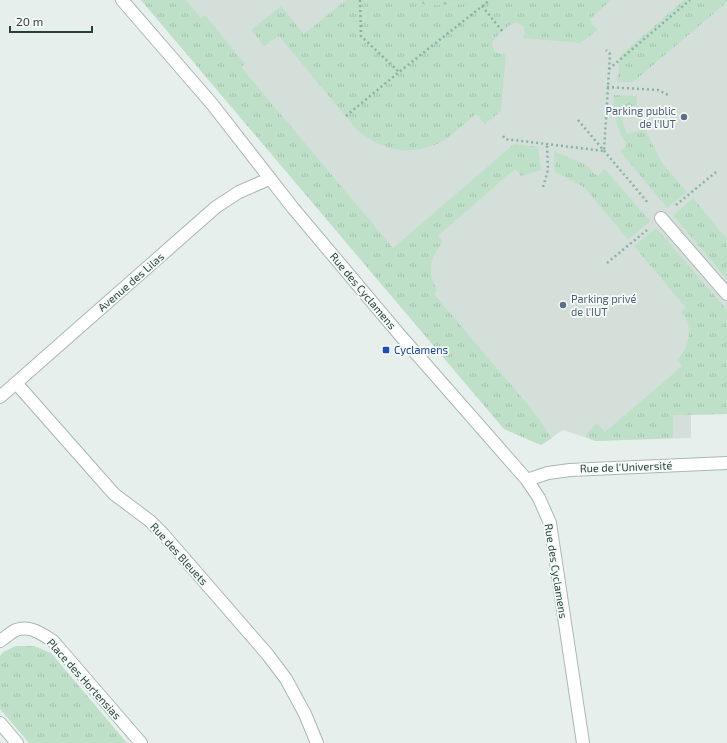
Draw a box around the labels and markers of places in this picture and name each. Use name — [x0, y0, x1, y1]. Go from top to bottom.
place label: Parking public de l'IUT — [606, 104, 677, 130]
marker: Parking public de l'IUT — [679, 112, 689, 122]
place label: Parking privé de l'IUT — [571, 292, 636, 318]
marker: Parking privé de l'IUT — [558, 300, 568, 310]
place label: Cyclamens — [394, 343, 449, 356]
marker: Cyclamens — [381, 345, 391, 355]

